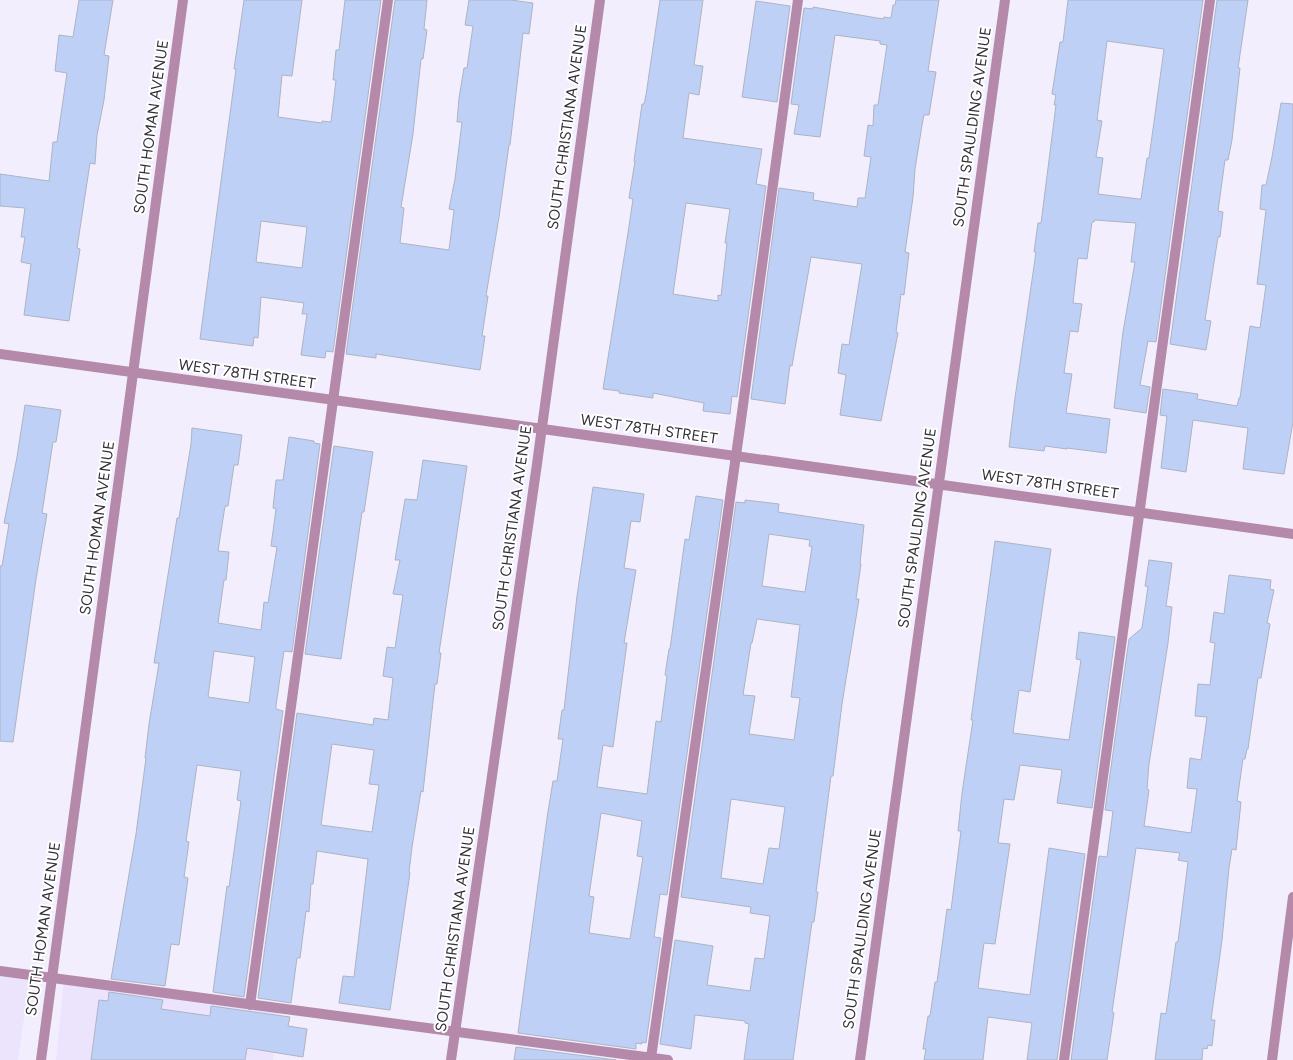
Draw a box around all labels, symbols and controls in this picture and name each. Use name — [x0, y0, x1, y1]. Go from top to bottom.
street label: SOUTH CHRISTIANA AVENUE — [544, 23, 590, 231]
street label: SOUTH SPAULDING AVENUE — [949, 26, 995, 228]
street label: SOUTH HOMAN AVENUE — [130, 39, 172, 215]
street label: WEST 78TH STREET — [177, 355, 317, 393]
street label: WEST 78TH STREET — [579, 410, 719, 448]
street label: SOUTH CHRISTIANA AVENUE — [489, 424, 535, 632]
street label: SOUTH SPAULDING AVENUE — [894, 427, 940, 629]
street label: SOUTH HOMAN AVENUE — [76, 440, 118, 616]
street label: WEST 78TH STREET — [980, 465, 1120, 503]
street label: SOUTH CHRISTIANA AVENUE — [432, 825, 478, 1033]
street label: SOUTH SPAULDING AVENUE — [839, 828, 885, 1030]
street label: SOUTH HOMAN AVENUE — [22, 841, 64, 1017]

